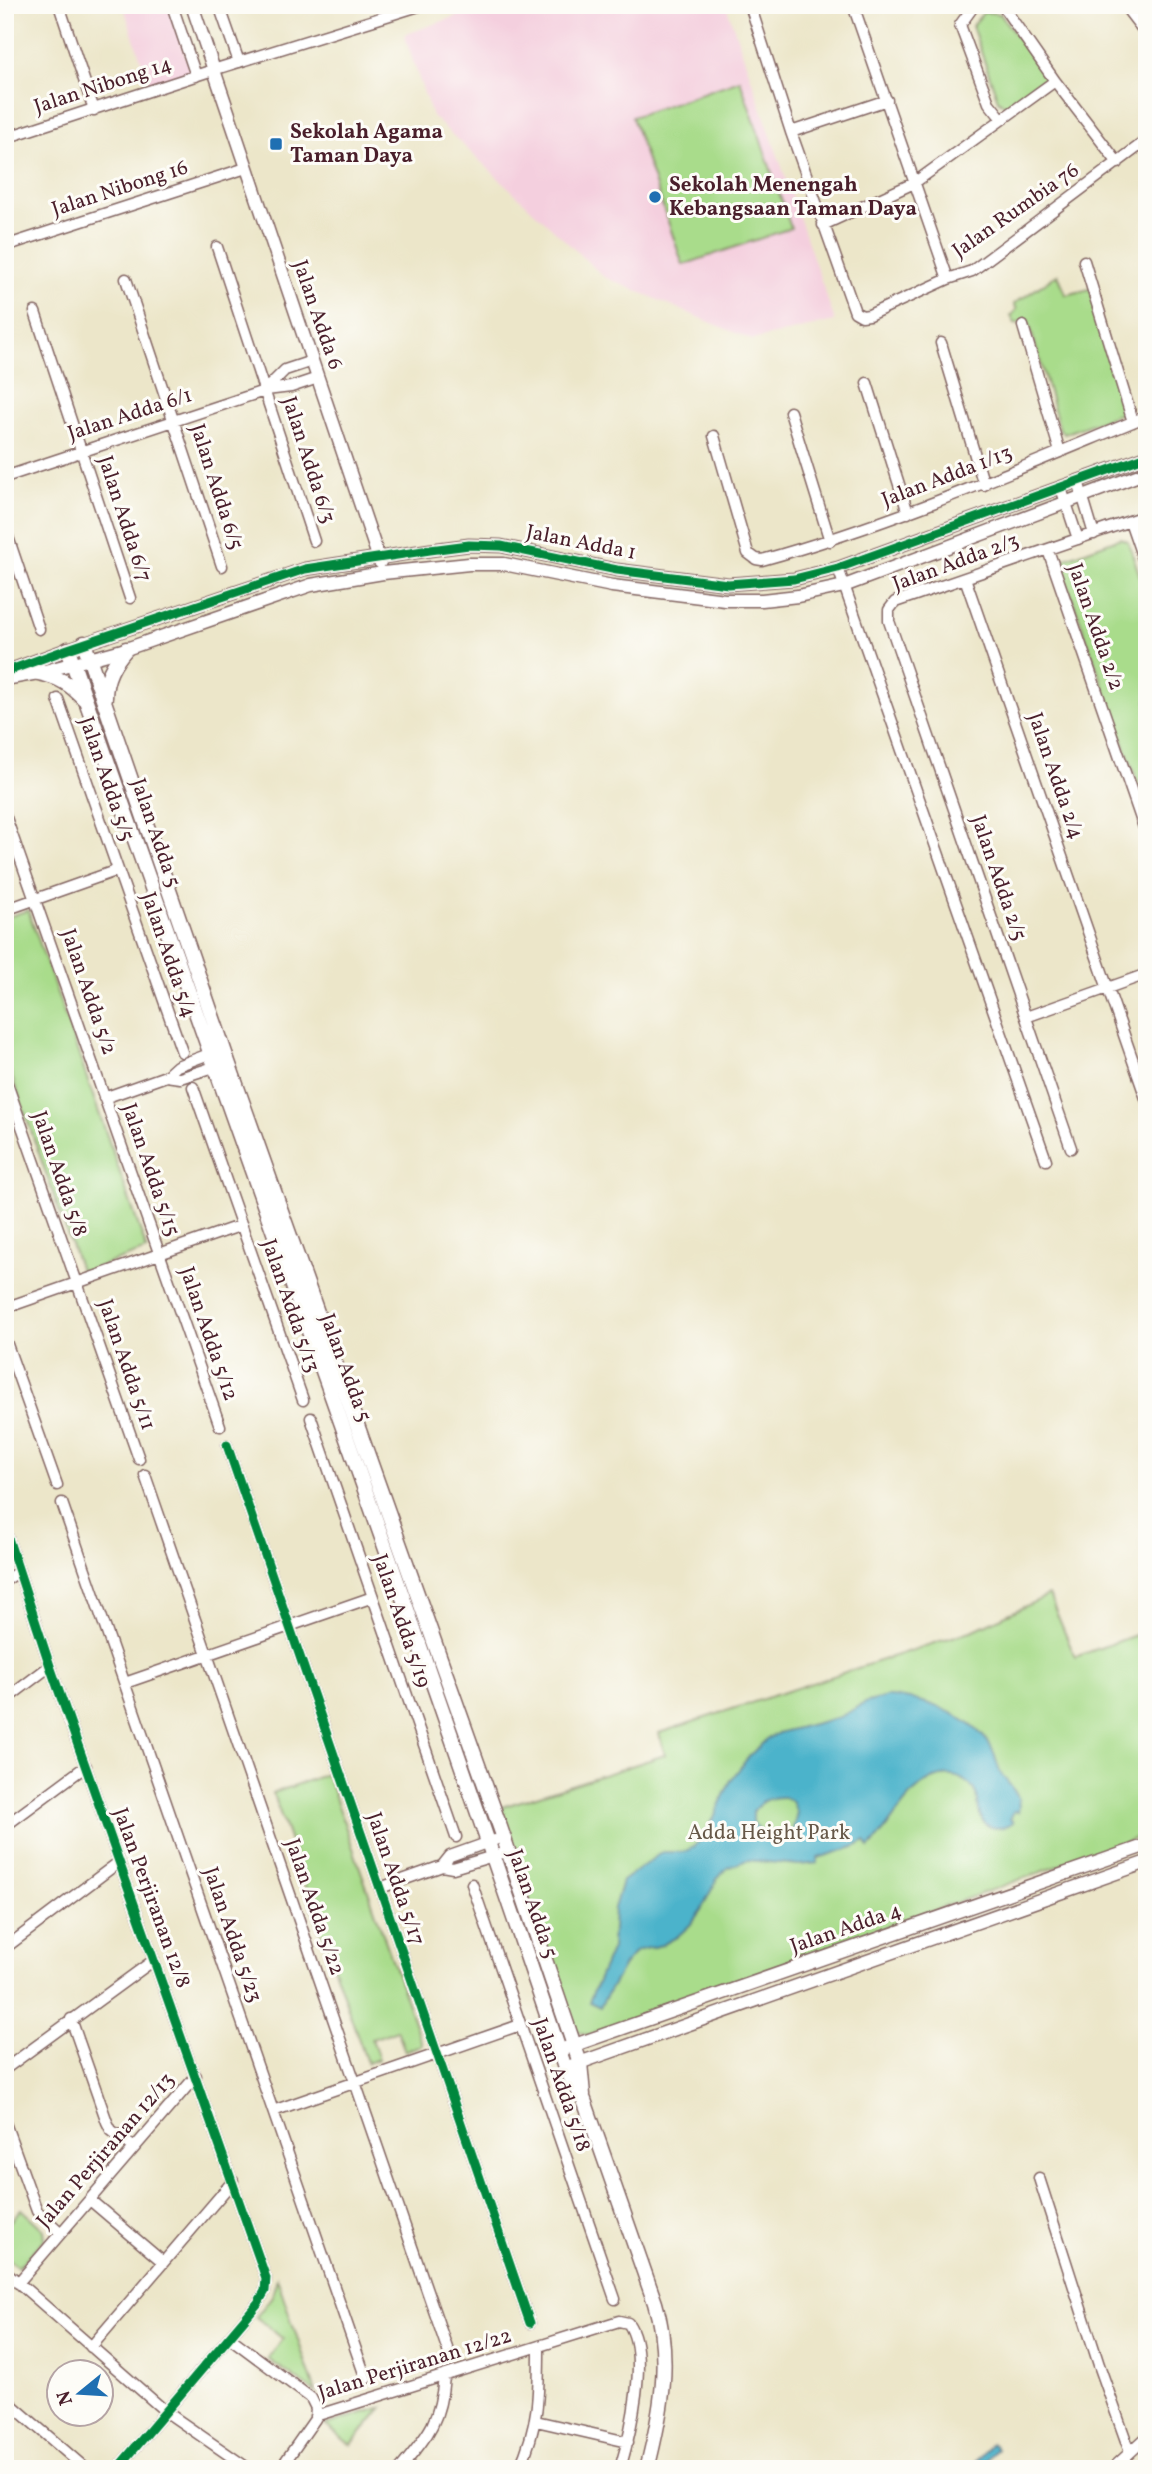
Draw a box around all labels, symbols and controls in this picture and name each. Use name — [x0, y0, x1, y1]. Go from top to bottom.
street label: Jalan Nibong 14 — [30, 50, 176, 122]
place label: Sekolah Agama Taman Daya — [290, 118, 443, 171]
marker: Sekolah Agama Taman Daya — [268, 136, 284, 152]
street label: Jalan Nibong 16 — [48, 153, 192, 225]
street label: Jalan Rumbia 76 — [947, 156, 1085, 266]
place label: Sekolah Menengah Kebangsaan Taman Daya — [669, 171, 917, 224]
marker: Sekolah Menengah Kebangsaan Taman Daya — [647, 189, 663, 205]
street label: Jalan Adda 6 — [285, 256, 349, 374]
street label: Jalan Adda 6/1 — [64, 381, 196, 449]
street label: Jalan Adda 6/3 — [274, 393, 342, 527]
street label: Jalan Adda 6/5 — [182, 420, 250, 554]
street label: Jalan Adda 1/13 — [878, 439, 1016, 515]
street label: Jalan Adda 6/7 — [90, 452, 158, 586]
street label: Jalan Adda 1 — [523, 518, 639, 568]
street label: Jalan Adda 2/3 — [889, 527, 1023, 599]
street label: Jalan Adda 2/2 — [1060, 560, 1130, 694]
street label: Jalan Adda 2/4 — [1020, 709, 1090, 843]
street label: Jalan Adda 5/5 — [71, 713, 141, 845]
street label: Jalan Adda 5 — [123, 775, 187, 891]
street label: Jalan Adda 2/5 — [963, 811, 1033, 945]
street label: Jalan Adda 5/4 — [133, 888, 203, 1022]
street label: Jalan Adda 5/2 — [53, 925, 123, 1059]
street label: Jalan Adda 5/15 — [114, 1100, 186, 1240]
street label: Jalan Adda 5/8 — [24, 1107, 94, 1241]
street label: Jalan Adda 5/13 — [254, 1235, 326, 1377]
street label: Jalan Adda 5/12 — [171, 1263, 245, 1405]
street label: Jalan Adda 5/11 — [90, 1296, 162, 1434]
street label: Jalan Adda 5 — [312, 1310, 378, 1426]
street label: Jalan Adda 5/19 — [365, 1550, 437, 1692]
street label: Jalan Perjiranan 12/8 — [105, 1804, 197, 1992]
street label: Jalan Adda 5/17 — [359, 1809, 431, 1949]
park label: Adda Height Park — [688, 1819, 851, 1848]
street label: Jalan Adda 5/22 — [277, 1835, 351, 1979]
street label: Jalan Adda 5 — [500, 1846, 564, 1962]
street label: Jalan Adda 5/23 — [195, 1863, 269, 2007]
street label: Jalan Adda 4 — [786, 1896, 906, 1962]
street label: Jalan Adda 5/18 — [525, 2014, 597, 2156]
street label: Jalan Perjiranan 12/13 — [30, 2067, 182, 2235]
street label: Jalan Perjiranan 12/22 — [315, 2322, 515, 2408]
north arrow — [46, 2358, 116, 2428]
text: N — [51, 2387, 80, 2408]

